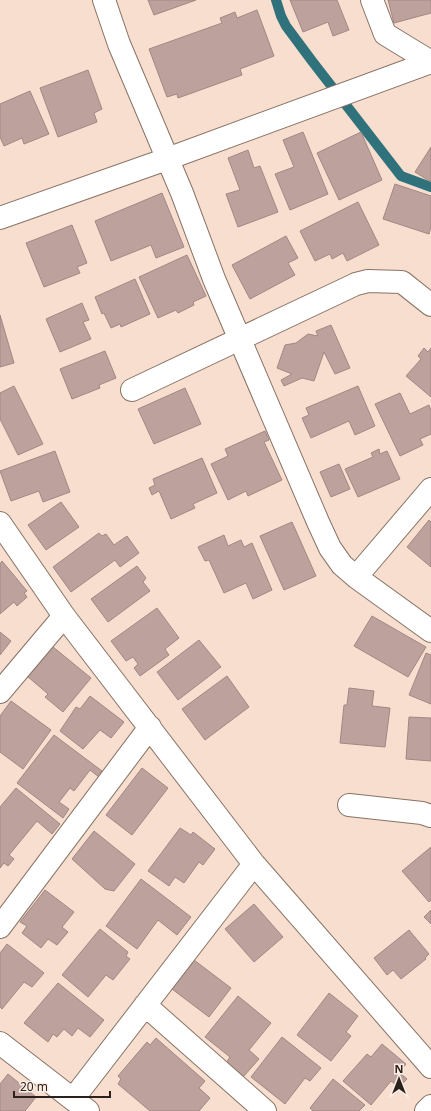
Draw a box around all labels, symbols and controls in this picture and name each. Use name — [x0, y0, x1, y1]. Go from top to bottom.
north arrow — [379, 1059, 419, 1099]
text: N — [395, 1061, 403, 1076]
scale bar — [14, 1073, 110, 1099]
text: 20 m — [20, 1078, 48, 1095]

